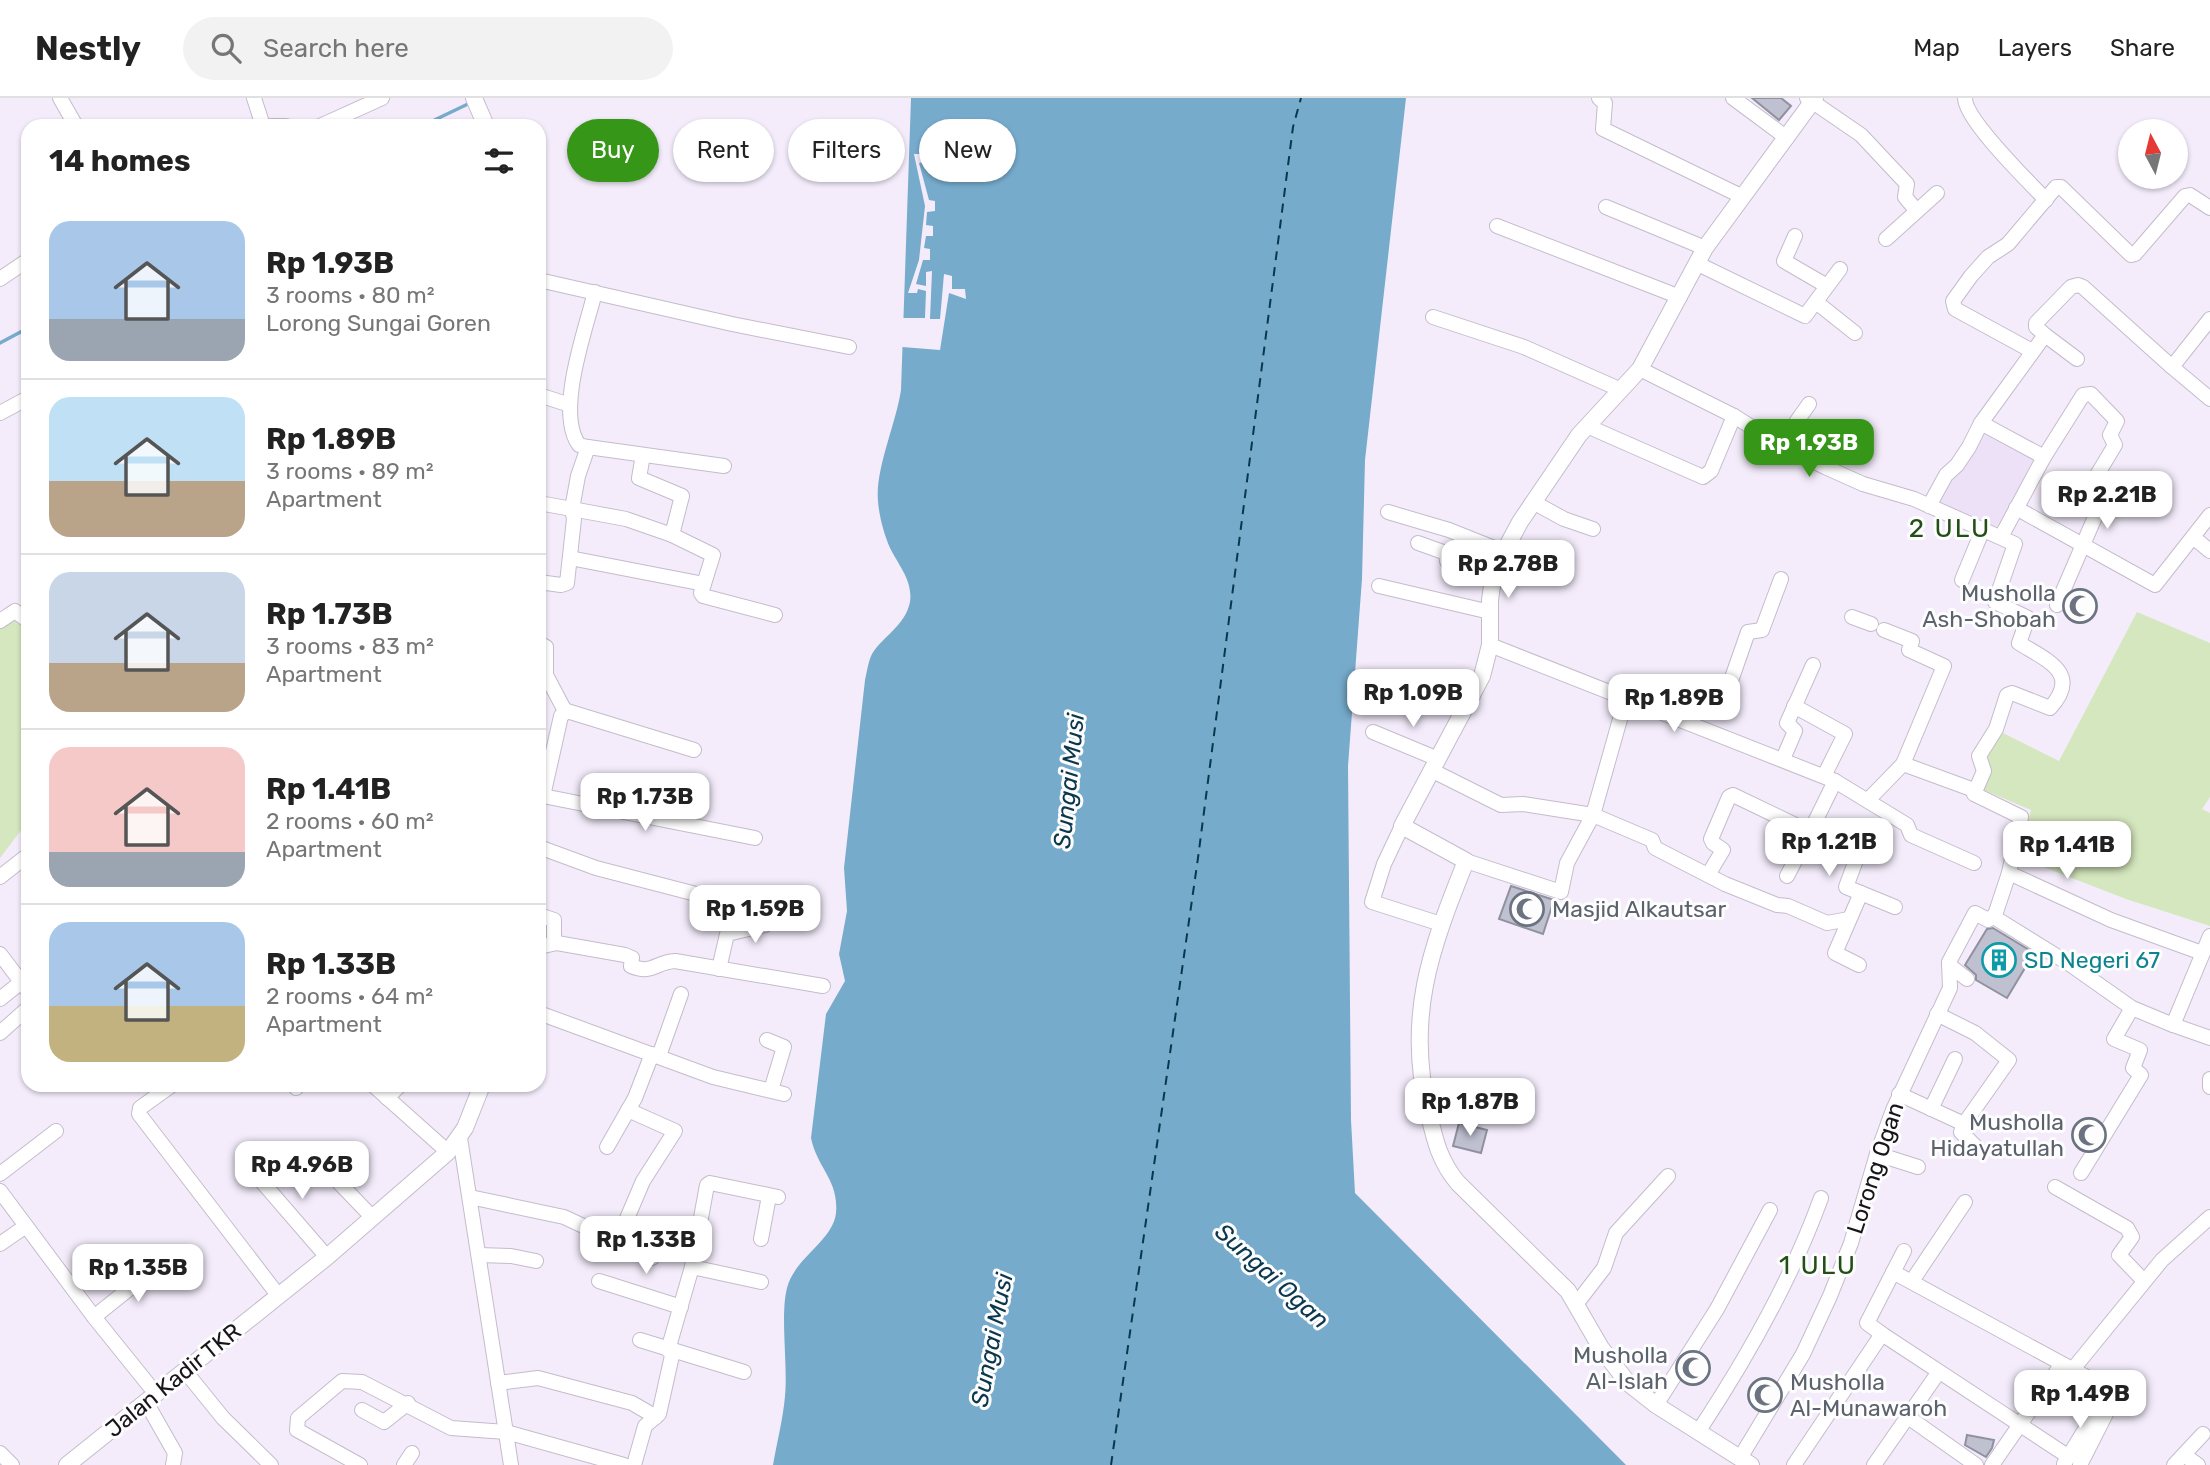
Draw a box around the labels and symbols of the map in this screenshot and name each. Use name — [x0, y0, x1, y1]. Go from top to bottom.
north arrow — [2118, 119, 2188, 189]
pin: Rp 1.93B — [1737, 420, 1881, 479]
pin: Rp 2.21B — [2035, 472, 2179, 531]
district label: 2 ULU — [1909, 513, 1991, 544]
pin: Rp 2.78B — [1436, 540, 1580, 600]
place label: Musholla Ash-Shobah — [1922, 579, 2056, 633]
mosque icon: Musholla Ash-Shobah — [2061, 587, 2099, 625]
pin: Rp 1.09B — [1341, 670, 1485, 729]
pin: Rp 1.89B — [1602, 674, 1746, 734]
water label: Sungai Musi — [1048, 711, 1090, 850]
pin: Rp 1.73B — [573, 774, 717, 833]
pin: Rp 1.21B — [1757, 818, 1901, 878]
pin: Rp 1.41B — [1995, 822, 2139, 881]
pin: Rp 1.59B — [683, 886, 827, 945]
mosque icon: Masjid Alkautsar — [1508, 890, 1546, 928]
place label: Masjid Alkautsar — [1552, 895, 1726, 923]
building icon: SD Negeri 67 — [1980, 941, 2018, 979]
place label: SD Negeri 67 — [2024, 946, 2160, 974]
pin: Rp 1.87B — [1398, 1079, 1542, 1138]
street label: Lorong Ogan — [1841, 1099, 1909, 1237]
place label: Musholla Hidayatullah — [1930, 1108, 2064, 1162]
mosque icon: Musholla Hidayatullah — [2070, 1116, 2108, 1154]
pin: Rp 4.96B — [230, 1142, 374, 1201]
pin: Rp 1.33B — [574, 1216, 718, 1276]
water label: Sungai Ogan — [1209, 1218, 1335, 1334]
pin: Rp 1.35B — [66, 1244, 210, 1304]
district label: 1 ULU — [1779, 1250, 1857, 1281]
water label: Sungai Musi — [965, 1270, 1019, 1409]
street label: Jalan Kadir TKR — [100, 1317, 246, 1443]
place label: Musholla Al-Islah — [1573, 1341, 1668, 1395]
mosque icon: Musholla Al-Islah — [1674, 1349, 1712, 1387]
place label: Musholla Al-Munawaroh — [1790, 1368, 1947, 1422]
pin: Rp 1.49B — [2008, 1370, 2152, 1430]
mosque icon: Musholla Al-Munawaroh — [1746, 1376, 1784, 1414]

